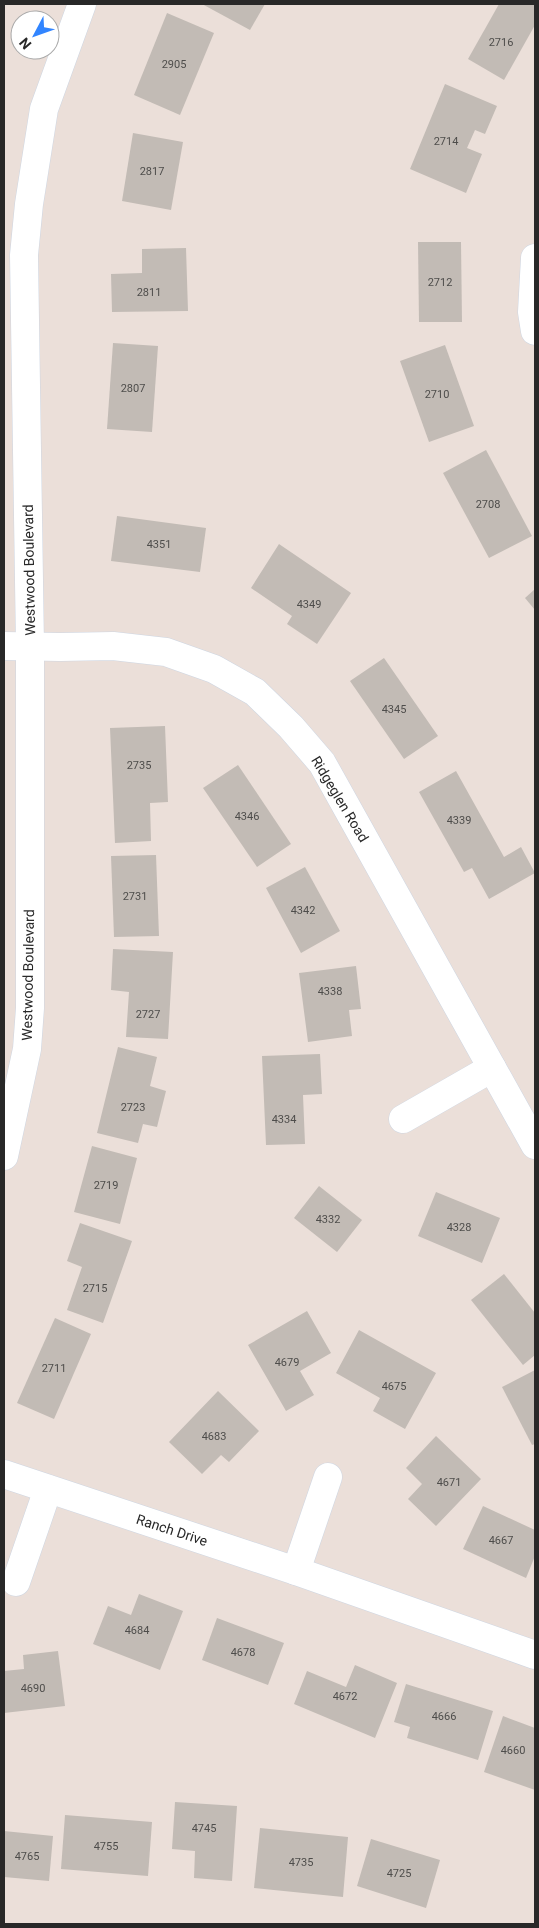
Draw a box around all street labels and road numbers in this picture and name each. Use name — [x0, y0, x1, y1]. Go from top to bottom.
street label: Westwood Boulevard — [20, 504, 38, 636]
street label: Ridgeglen Road — [308, 753, 372, 845]
street label: Westwood Boulevard — [19, 909, 37, 1041]
street label: Ranch Drive — [134, 1511, 210, 1549]

